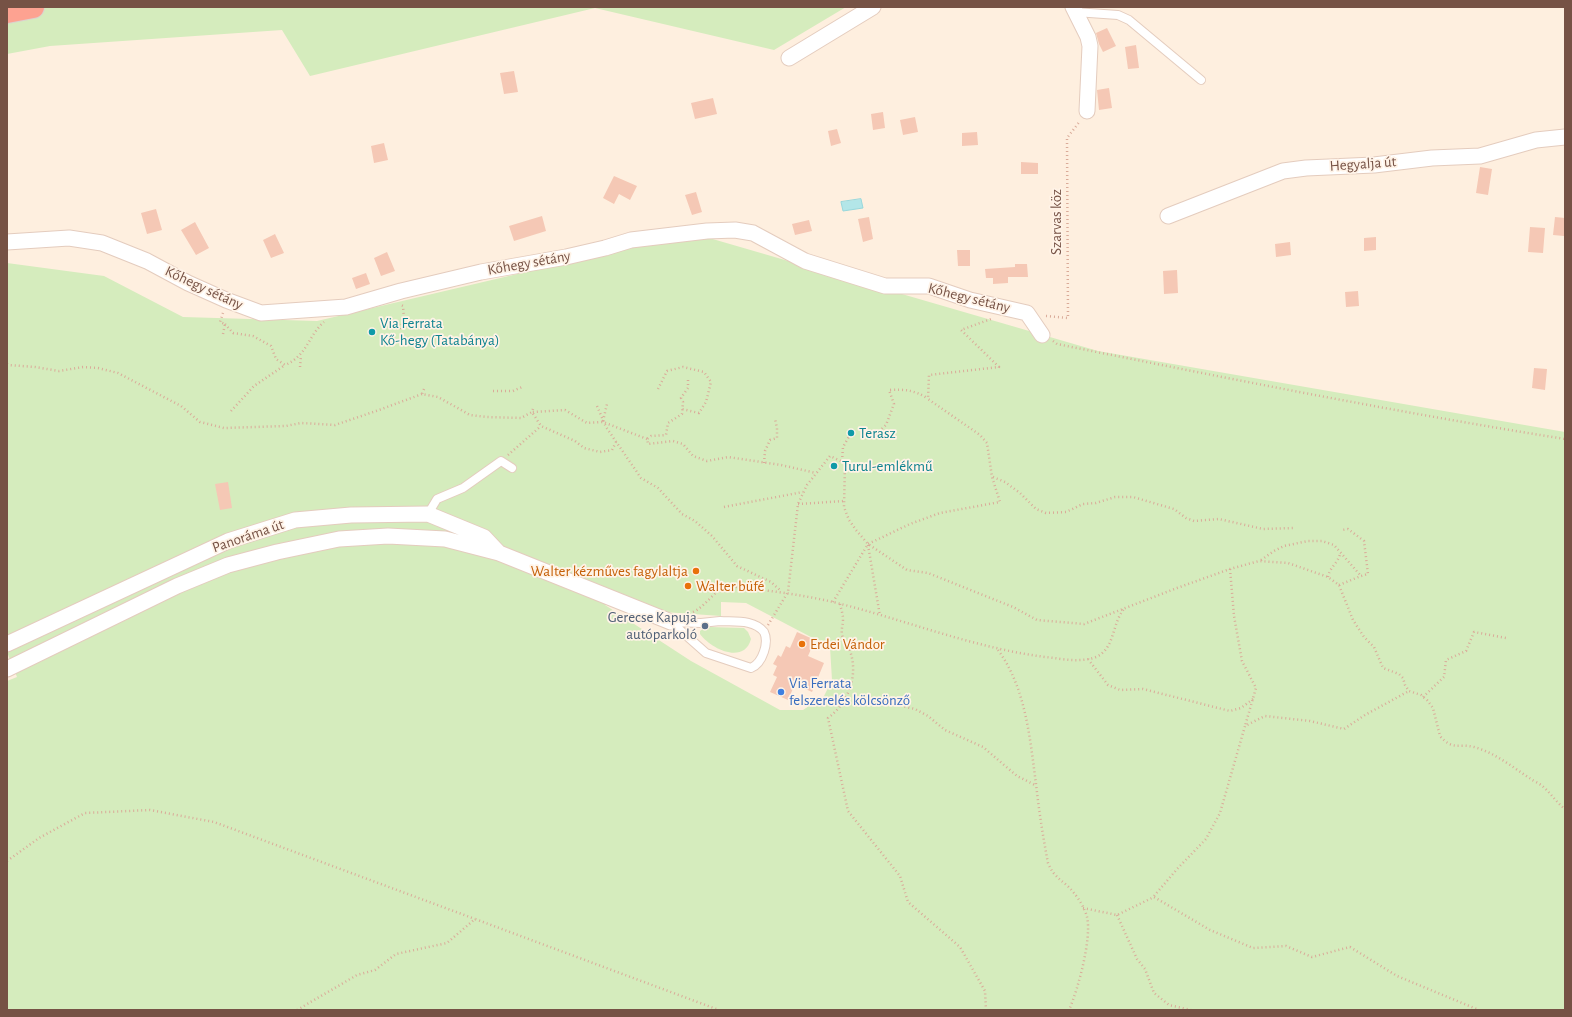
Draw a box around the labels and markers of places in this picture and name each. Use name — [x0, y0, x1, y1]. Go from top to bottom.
place label: Via Ferrata Kő-hegy (Tatabánya) — [380, 314, 500, 349]
marker: Via Ferrata Kő-hegy (Tatabánya) — [367, 327, 377, 337]
place label: Terasz — [859, 424, 896, 442]
marker: Terasz — [846, 428, 856, 438]
place label: Turul-emlékmű — [842, 457, 933, 475]
marker: Turul-emlékmű — [829, 461, 839, 471]
place label: Walter kézműves fagylaltja — [531, 562, 688, 580]
marker: Walter kézműves fagylaltja — [691, 566, 701, 576]
place label: Walter büfé — [696, 577, 764, 595]
marker: Walter büfé — [683, 581, 693, 591]
place label: Gerecse Kapuja autóparkoló — [608, 608, 697, 643]
marker: Gerecse Kapuja autóparkoló — [700, 621, 710, 631]
place label: Erdei Vándor — [810, 635, 885, 653]
marker: Erdei Vándor — [797, 639, 807, 649]
place label: Via Ferrata felszerelés kölcsönző — [789, 674, 910, 709]
marker: Via Ferrata felszerelés kölcsönző — [776, 687, 786, 697]

